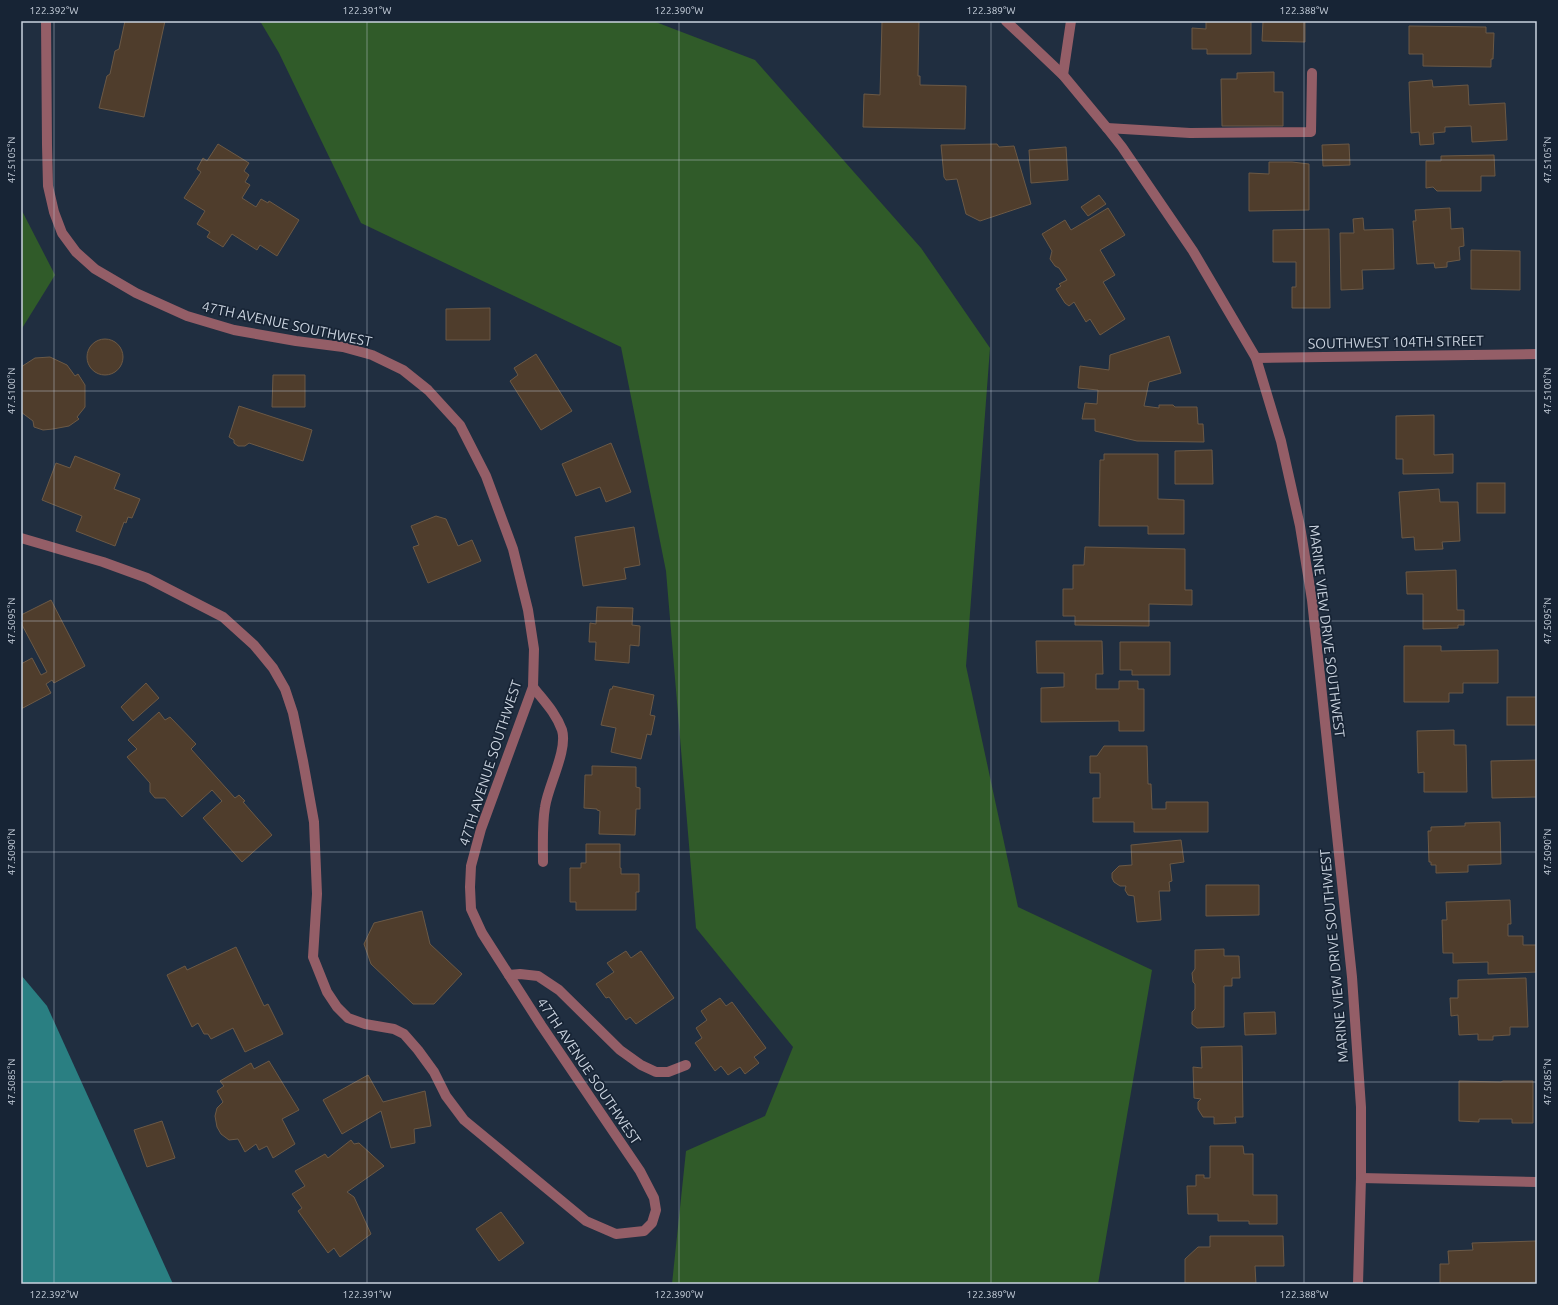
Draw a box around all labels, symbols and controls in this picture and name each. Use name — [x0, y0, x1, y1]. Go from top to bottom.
text: 122.392°W — [30, 5, 78, 16]
text: 122.391°W — [343, 5, 391, 16]
text: 122.390°W — [655, 5, 703, 16]
text: 122.389°W — [967, 5, 1015, 16]
text: 122.388°W — [1280, 5, 1328, 16]
text: 47.5105°N — [6, 137, 17, 183]
text: 47.5105°N — [1542, 137, 1553, 183]
street label: 47TH AVENUE SOUTHWEST — [200, 298, 374, 350]
street label: SOUTHWEST 104TH STREET — [1308, 332, 1484, 352]
text: 47.5100°N — [6, 368, 17, 414]
text: 47.5100°N — [1542, 368, 1553, 414]
street label: MARINE VIEW DRIVE SOUTHWEST — [1306, 524, 1348, 739]
text: 47.5095°N — [6, 598, 17, 644]
text: 47.5095°N — [1542, 598, 1553, 644]
street label: 47TH AVENUE SOUTHWEST — [456, 678, 524, 848]
text: 47.5090°N — [6, 829, 17, 875]
text: 47.5090°N — [1542, 829, 1553, 875]
street label: MARINE VIEW DRIVE SOUTHWEST — [1317, 848, 1351, 1064]
street label: 47TH AVENUE SOUTHWEST — [534, 995, 644, 1148]
text: 47.5085°N — [6, 1059, 17, 1105]
text: 47.5085°N — [1542, 1059, 1553, 1105]
text: 122.392°W — [30, 1289, 78, 1300]
text: 122.391°W — [343, 1289, 391, 1300]
text: 122.390°W — [655, 1289, 703, 1300]
text: 122.389°W — [967, 1289, 1015, 1300]
text: 122.388°W — [1280, 1289, 1328, 1300]

